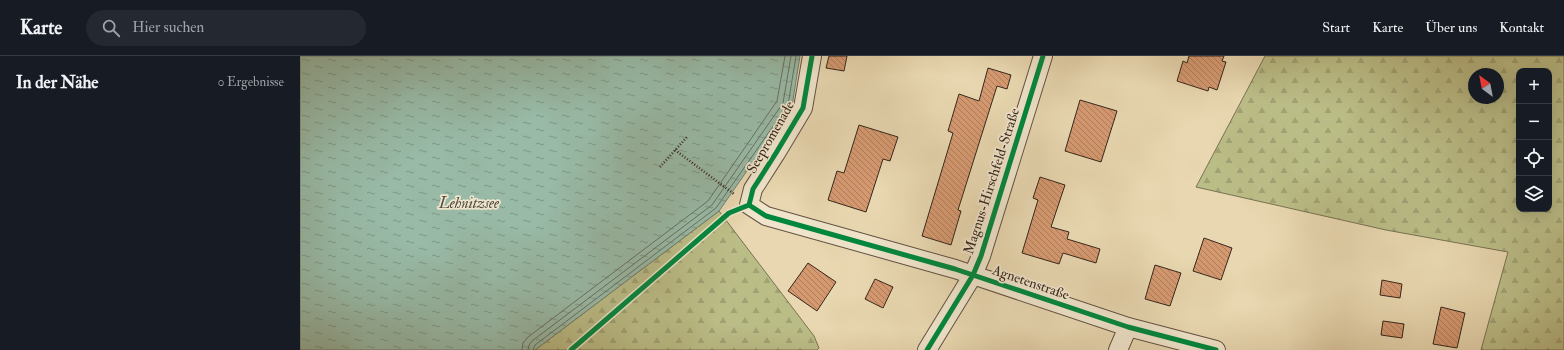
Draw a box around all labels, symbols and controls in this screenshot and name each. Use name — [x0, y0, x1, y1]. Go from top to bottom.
search box — [86, 10, 366, 46]
text: Karte — [20, 16, 62, 40]
icon: search — [100, 17, 122, 39]
text: Hier suchen — [132, 18, 204, 37]
text: Start — [1322, 19, 1350, 36]
text: Karte — [1372, 19, 1403, 36]
text: Über uns — [1425, 19, 1477, 36]
text: Kontakt — [1499, 19, 1544, 36]
north arrow — [1468, 68, 1504, 104]
map controls — [1516, 68, 1552, 212]
button: + — [1516, 68, 1552, 104]
text: In der Nähe — [16, 72, 98, 93]
text: 0 Ergebnisse — [218, 74, 284, 90]
street label: Seepromenade — [743, 98, 799, 177]
button: − — [1516, 104, 1552, 140]
street label: Magnus-Hirschfeld-Straße — [960, 106, 1023, 256]
button: locate — [1516, 140, 1552, 176]
button: layers — [1516, 176, 1552, 212]
water label: Lehnitzsee — [438, 194, 500, 213]
street label: Agnetenstraße — [989, 261, 1072, 304]

